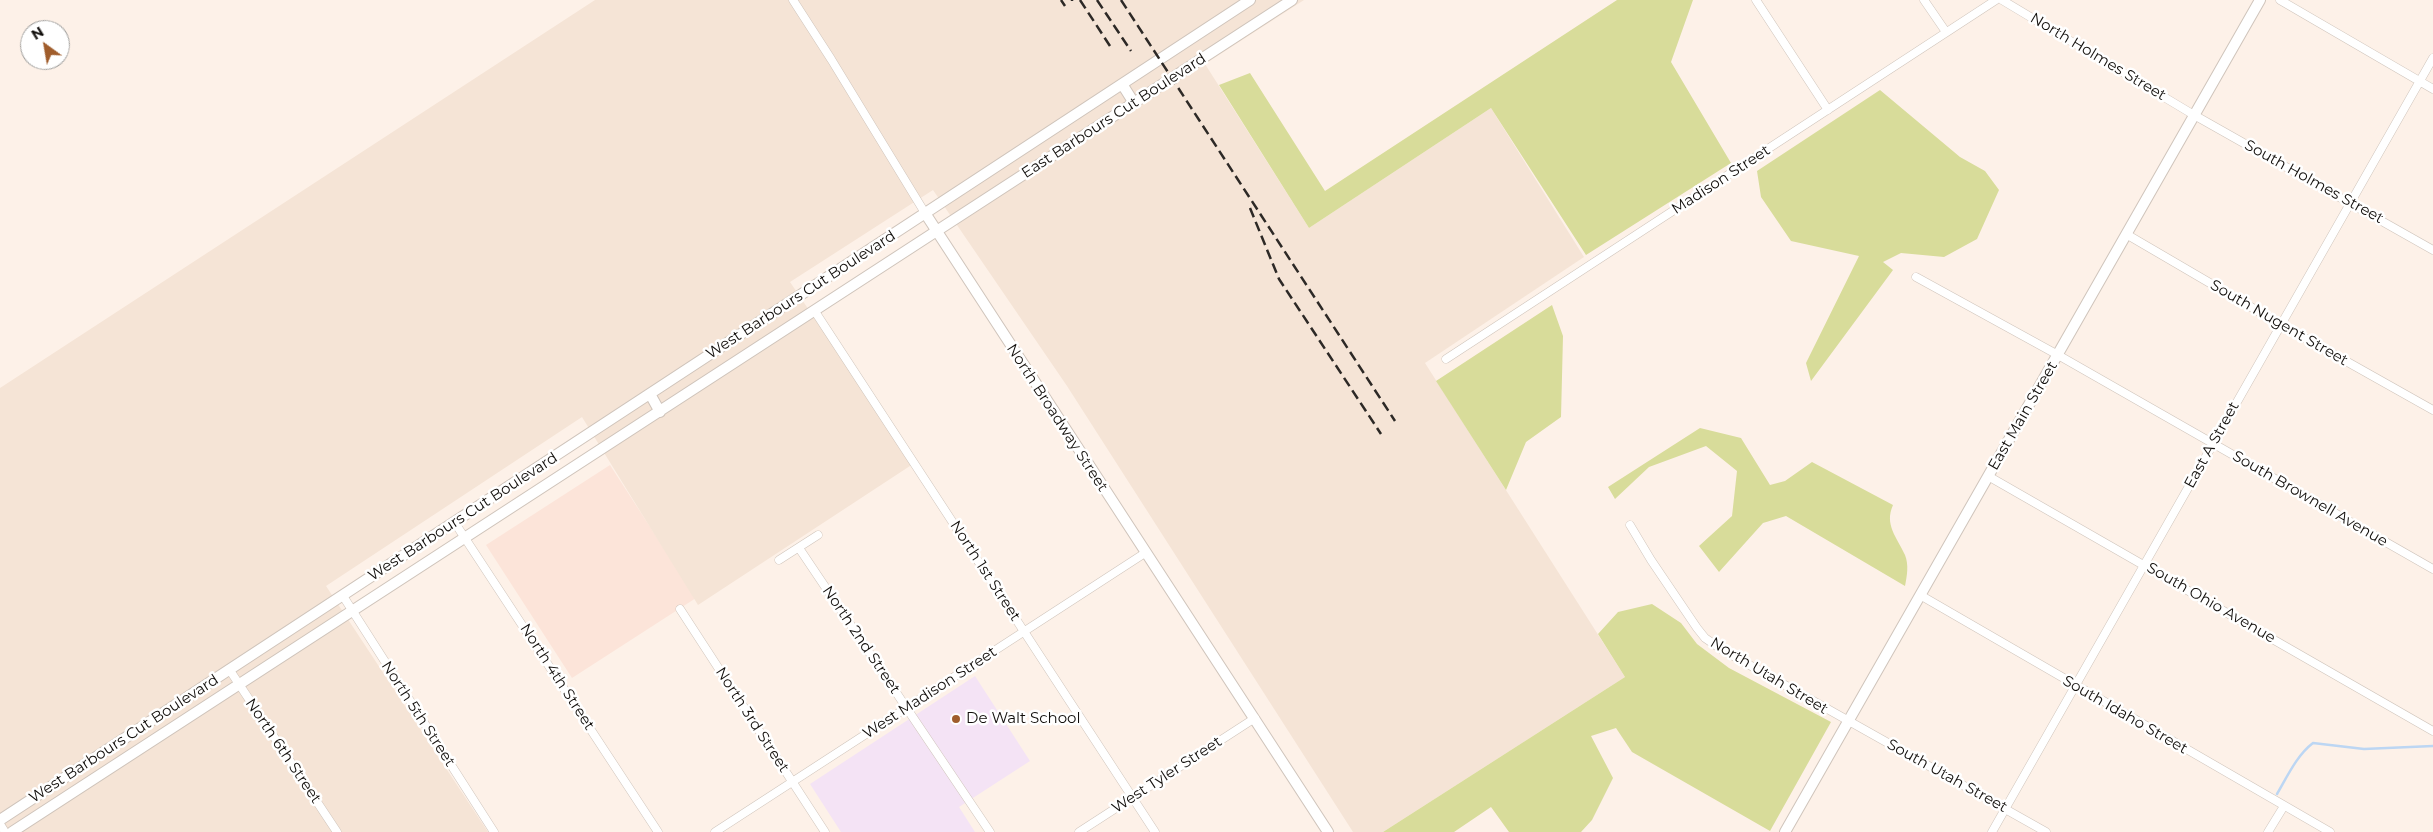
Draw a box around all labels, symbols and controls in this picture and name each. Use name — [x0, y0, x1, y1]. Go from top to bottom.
street label: North Holmes Street — [2027, 9, 2169, 105]
north arrow — [20, 20, 70, 70]
text: N — [28, 22, 47, 44]
street label: East Barbours Cut Boulevard — [1019, 50, 1209, 182]
street label: South Holmes Street — [2241, 136, 2387, 228]
street label: Madison Street — [1668, 142, 1774, 218]
street label: West Barbours Cut Boulevard — [703, 227, 899, 363]
street label: South Nugent Street — [2207, 276, 2351, 370]
street label: North Broadway Street — [1003, 341, 1111, 495]
street label: East Main Street — [1985, 358, 2061, 474]
street label: East A Street — [2181, 399, 2243, 491]
street label: South Brownell Avenue — [2229, 447, 2391, 551]
street label: West Barbours Cut Boulevard — [365, 449, 561, 585]
street label: North 1st Street — [946, 517, 1024, 625]
street label: South Ohio Avenue — [2143, 559, 2279, 647]
street label: North 2nd Street — [818, 583, 904, 697]
street label: North 4th Street — [516, 620, 598, 734]
street label: North Utah Street — [1707, 634, 1831, 718]
street label: West Madison Street — [860, 643, 1000, 743]
street label: North 5th Street — [377, 658, 459, 770]
street label: North 3rd Street — [711, 664, 793, 776]
street label: West Barbours Cut Boulevard — [26, 671, 222, 807]
street label: South Idaho Street — [2059, 672, 2191, 758]
street label: North 6th Street — [241, 695, 325, 807]
place label: De Walt School — [966, 710, 1081, 728]
marker: De Walt School — [950, 713, 962, 725]
street label: West Tyler Street — [1109, 733, 1225, 817]
street label: South Utah Street — [1884, 735, 2010, 817]

